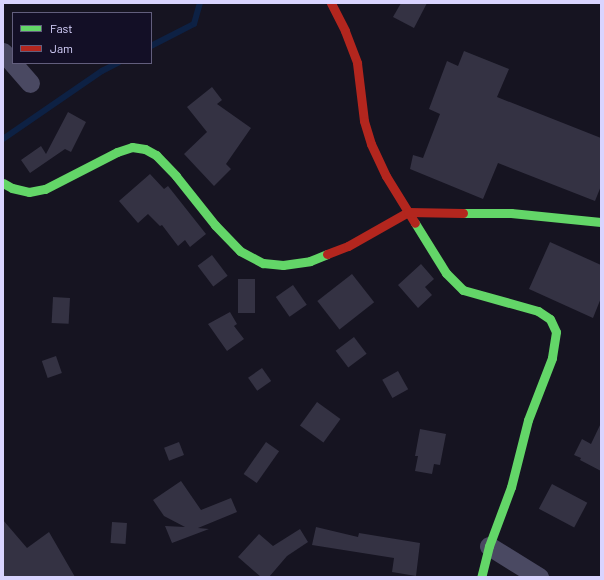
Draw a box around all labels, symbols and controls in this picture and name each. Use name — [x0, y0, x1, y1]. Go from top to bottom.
legend — [12, 12, 152, 64]
text: Fast — [50, 21, 73, 35]
text: Jam — [50, 41, 73, 55]

